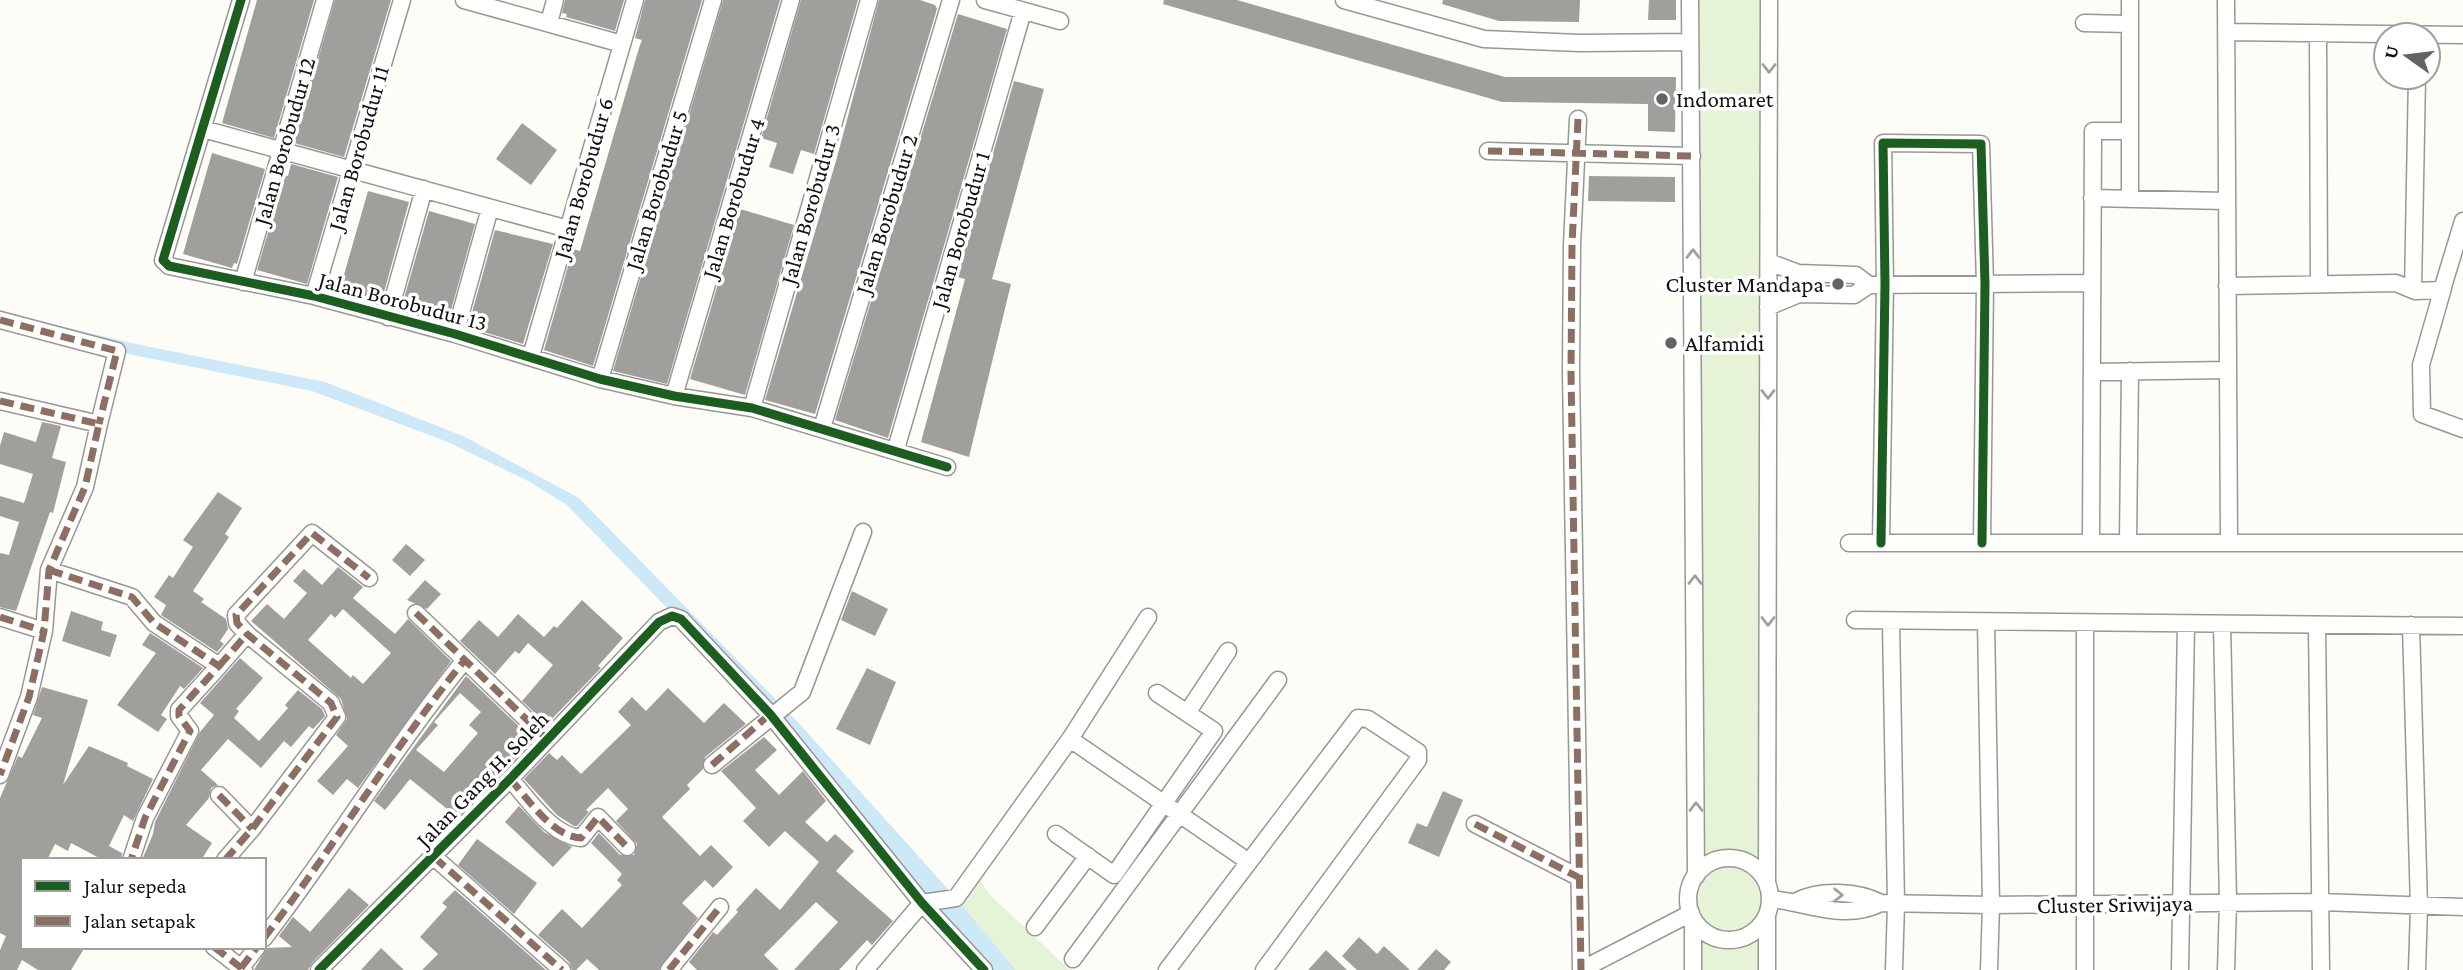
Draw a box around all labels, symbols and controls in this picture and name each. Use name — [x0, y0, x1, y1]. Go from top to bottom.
north arrow — [2372, 21, 2442, 91]
text: U — [2379, 43, 2403, 61]
street label: Jalan Borobudur 12 — [247, 54, 320, 230]
street label: Jalan Borobudur 11 — [322, 63, 394, 235]
one-way arrow — [1761, 63, 1777, 74]
place label: Indomaret — [1676, 86, 1774, 112]
marker: Indomaret — [1654, 91, 1670, 107]
street label: Jalan Borobudur 6 — [547, 94, 618, 263]
street label: Jalan Borobudur 5 — [619, 107, 693, 275]
street label: Jalan Borobudur 4 — [696, 115, 770, 283]
street label: Jalan Borobudur 3 — [774, 121, 845, 289]
street label: Jalan Borobudur 2 — [849, 131, 923, 299]
street label: Jalan Borobudur 1 — [925, 148, 995, 314]
one-way arrow — [1685, 249, 1701, 259]
street label: Jalan Borobudur 13 — [314, 266, 490, 336]
place label: Cluster Mandapa — [1666, 271, 1824, 297]
marker: Cluster Mandapa — [1830, 276, 1846, 292]
place label: Alfamidi — [1685, 330, 1764, 356]
marker: Alfamidi — [1663, 335, 1679, 351]
one-way arrow — [1760, 389, 1776, 399]
one-way arrow — [1687, 574, 1703, 585]
one-way arrow — [1760, 616, 1776, 627]
street label: Jalan Gang H. Soleh — [409, 706, 554, 854]
one-way arrow — [1688, 802, 1704, 812]
legend — [21, 858, 266, 949]
text: Jalur sepeda — [82, 874, 187, 898]
one-way arrow — [1833, 887, 1844, 902]
street label: Cluster Sriwijaya — [2037, 890, 2194, 918]
text: Jalan setapak — [82, 909, 195, 933]

